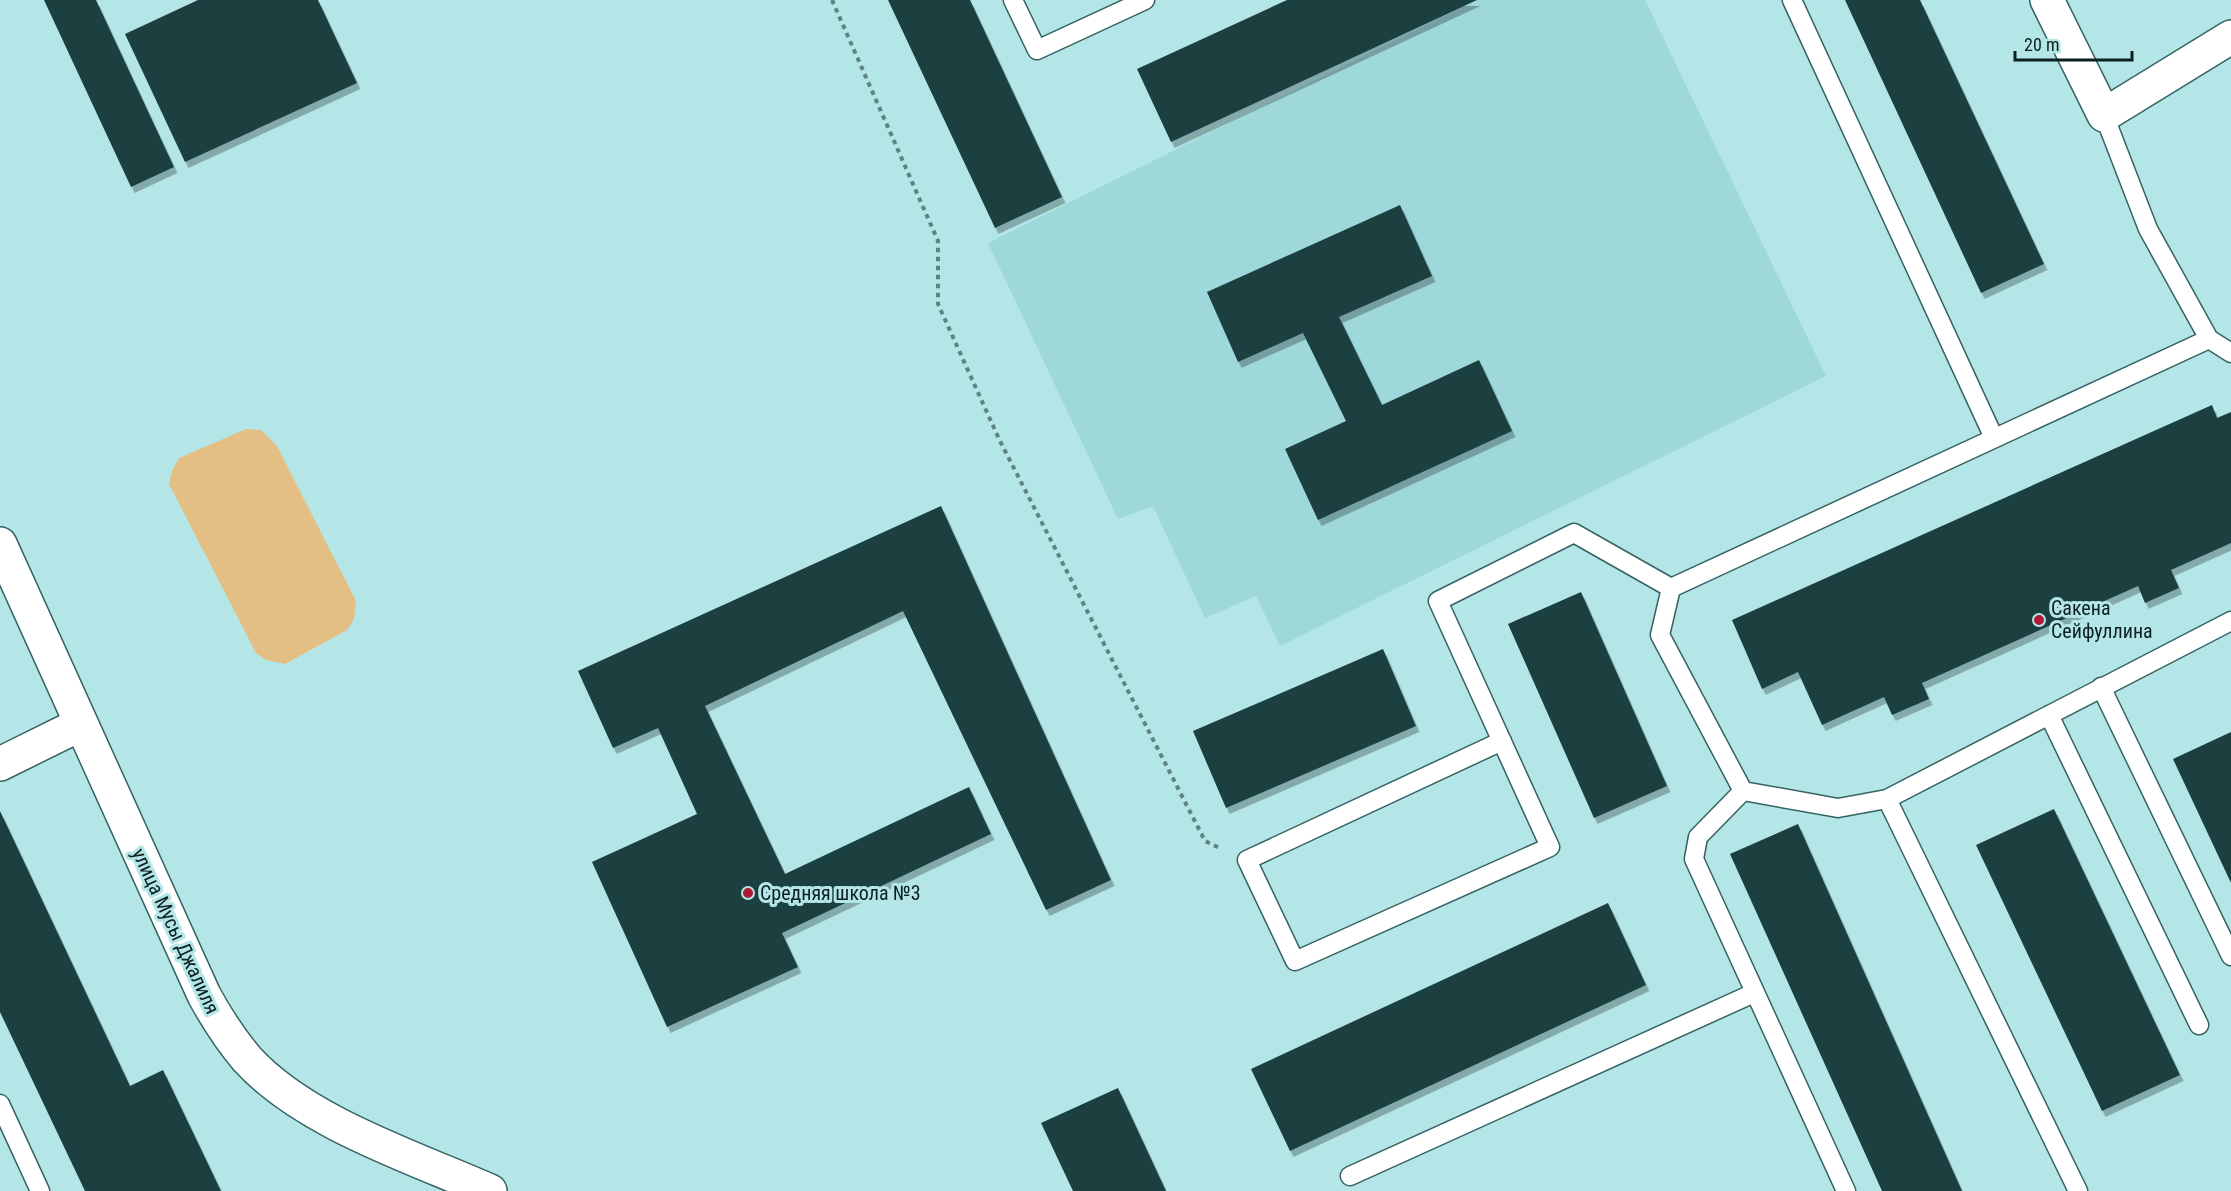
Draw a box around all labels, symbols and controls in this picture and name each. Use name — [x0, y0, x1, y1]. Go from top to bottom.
scale bar — [2015, 24, 2132, 62]
text: 20 m — [2024, 34, 2059, 55]
place label: Сакена Сейфуллина — [2051, 596, 2153, 643]
marker: Сакена Сейфуллина — [2032, 613, 2046, 627]
street label: улица Мусы Джалиля — [127, 844, 225, 1018]
place label: Средняя школа №3 — [760, 881, 921, 905]
marker: Средняя школа №3 — [741, 886, 755, 900]

